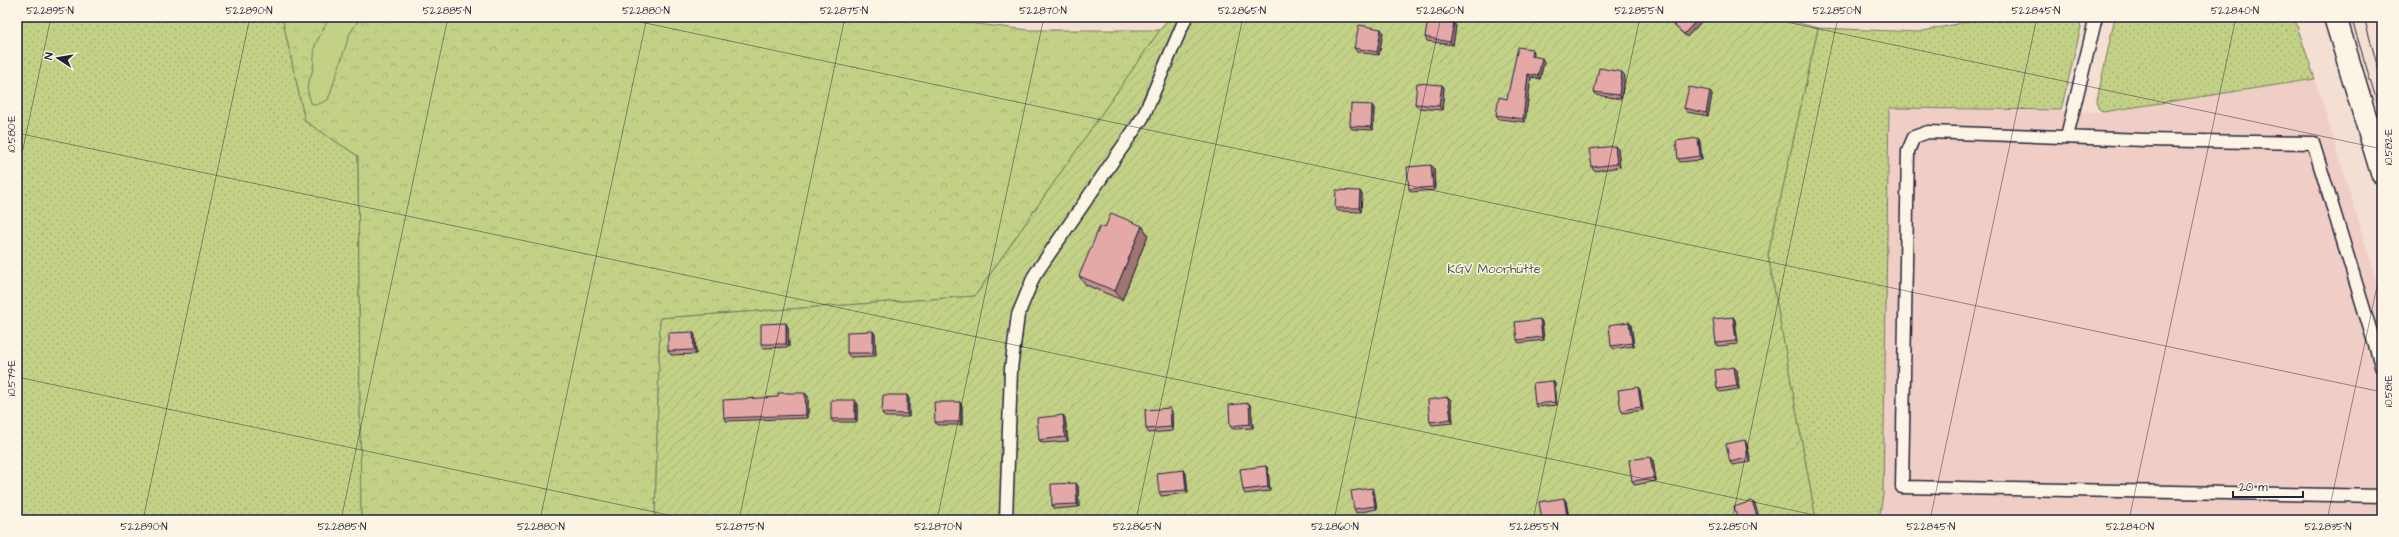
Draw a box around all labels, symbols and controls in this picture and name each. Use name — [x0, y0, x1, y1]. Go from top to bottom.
text: 52.2895°N — [26, 4, 74, 18]
text: 52.2890°N — [226, 4, 272, 18]
text: 52.2885°N — [423, 4, 471, 18]
text: 52.2880°N — [622, 4, 670, 18]
text: 52.2875°N — [820, 4, 868, 18]
text: 52.2870°N — [1019, 4, 1067, 18]
text: 52.2865°N — [1218, 4, 1266, 18]
text: 52.2860°N — [1416, 4, 1464, 18]
text: 52.2855°N — [1614, 4, 1664, 18]
text: 52.2850°N — [1813, 4, 1861, 18]
text: 52.2845°N — [2012, 4, 2060, 18]
text: 52.2840°N — [2211, 4, 2259, 18]
north arrow — [38, 38, 78, 78]
text: N — [41, 51, 57, 61]
text: 10.580°E — [5, 115, 19, 152]
text: 10.582°E — [2382, 129, 2396, 165]
park label: KGV Moorhütte — [1447, 260, 1541, 278]
text: 10.579°E — [5, 360, 19, 396]
text: 10.581°E — [2382, 375, 2396, 407]
scale bar — [2233, 473, 2303, 499]
text: 20 m — [2239, 479, 2268, 496]
text: 52.2890°N — [121, 520, 167, 534]
text: 52.2885°N — [318, 520, 366, 534]
text: 52.2880°N — [517, 520, 565, 534]
text: 52.2875°N — [716, 520, 764, 534]
text: 52.2870°N — [914, 520, 962, 534]
text: 52.2865°N — [1113, 520, 1161, 534]
text: 52.2860°N — [1311, 520, 1359, 534]
text: 52.2855°N — [1509, 520, 1559, 534]
text: 52.2850°N — [1709, 520, 1757, 534]
text: 52.2845°N — [1907, 520, 1955, 534]
text: 52.2840°N — [2106, 520, 2154, 534]
text: 52.2835°N — [2304, 520, 2352, 534]

